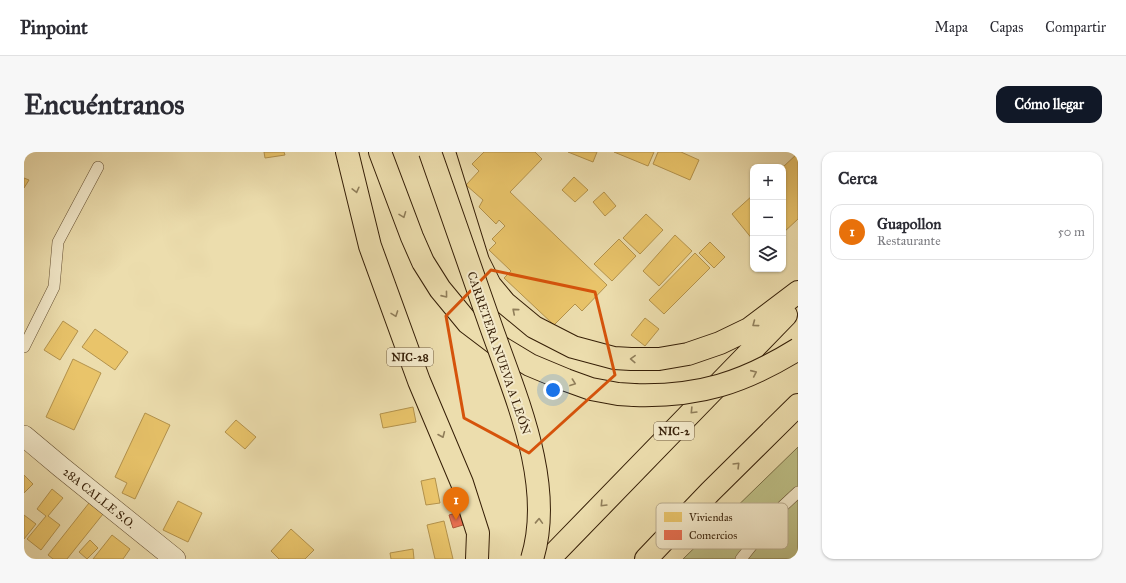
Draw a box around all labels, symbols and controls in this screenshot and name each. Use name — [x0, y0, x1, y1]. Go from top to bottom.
text: Pinpoint — [20, 16, 88, 39]
text: Mapa — [935, 19, 968, 36]
text: Capas — [990, 19, 1023, 36]
text: Compartir — [1045, 19, 1106, 36]
button: Cómo llegar — [996, 86, 1102, 123]
text: Encuéntranos — [24, 87, 185, 122]
map controls — [750, 164, 786, 272]
button: + — [750, 164, 786, 200]
text: Cerca — [838, 168, 877, 189]
one-way arrow — [352, 187, 360, 193]
button: − — [750, 200, 786, 236]
one-way arrow — [399, 211, 407, 218]
text: Guapollon — [877, 215, 941, 233]
text: 1 — [849, 224, 855, 240]
text: 50 m — [1058, 224, 1085, 240]
text: Restaurante — [877, 233, 941, 249]
button: layers — [750, 236, 786, 272]
street label: CARRETERA NUEVA A LEÓN — [464, 269, 535, 436]
one-way arrow — [440, 290, 447, 297]
one-way arrow — [512, 308, 519, 315]
one-way arrow — [390, 310, 398, 317]
one-way arrow — [753, 319, 760, 326]
road number: NIC-28 — [387, 348, 433, 366]
one-way arrow — [630, 355, 636, 363]
one-way arrow — [750, 370, 757, 378]
one-way arrow — [569, 378, 576, 387]
your location — [543, 380, 563, 400]
one-way arrow — [690, 406, 698, 414]
road number: NIC-2 — [654, 422, 694, 440]
one-way arrow — [437, 431, 445, 438]
one-way arrow — [732, 462, 740, 470]
street label: 28A CALLE S.O. — [60, 465, 138, 531]
pin: 1 — [443, 487, 469, 520]
one-way arrow — [600, 499, 607, 507]
legend — [656, 503, 788, 549]
text: Viviendas — [688, 511, 733, 524]
one-way arrow — [534, 518, 543, 524]
text: Comercios — [689, 529, 737, 542]

